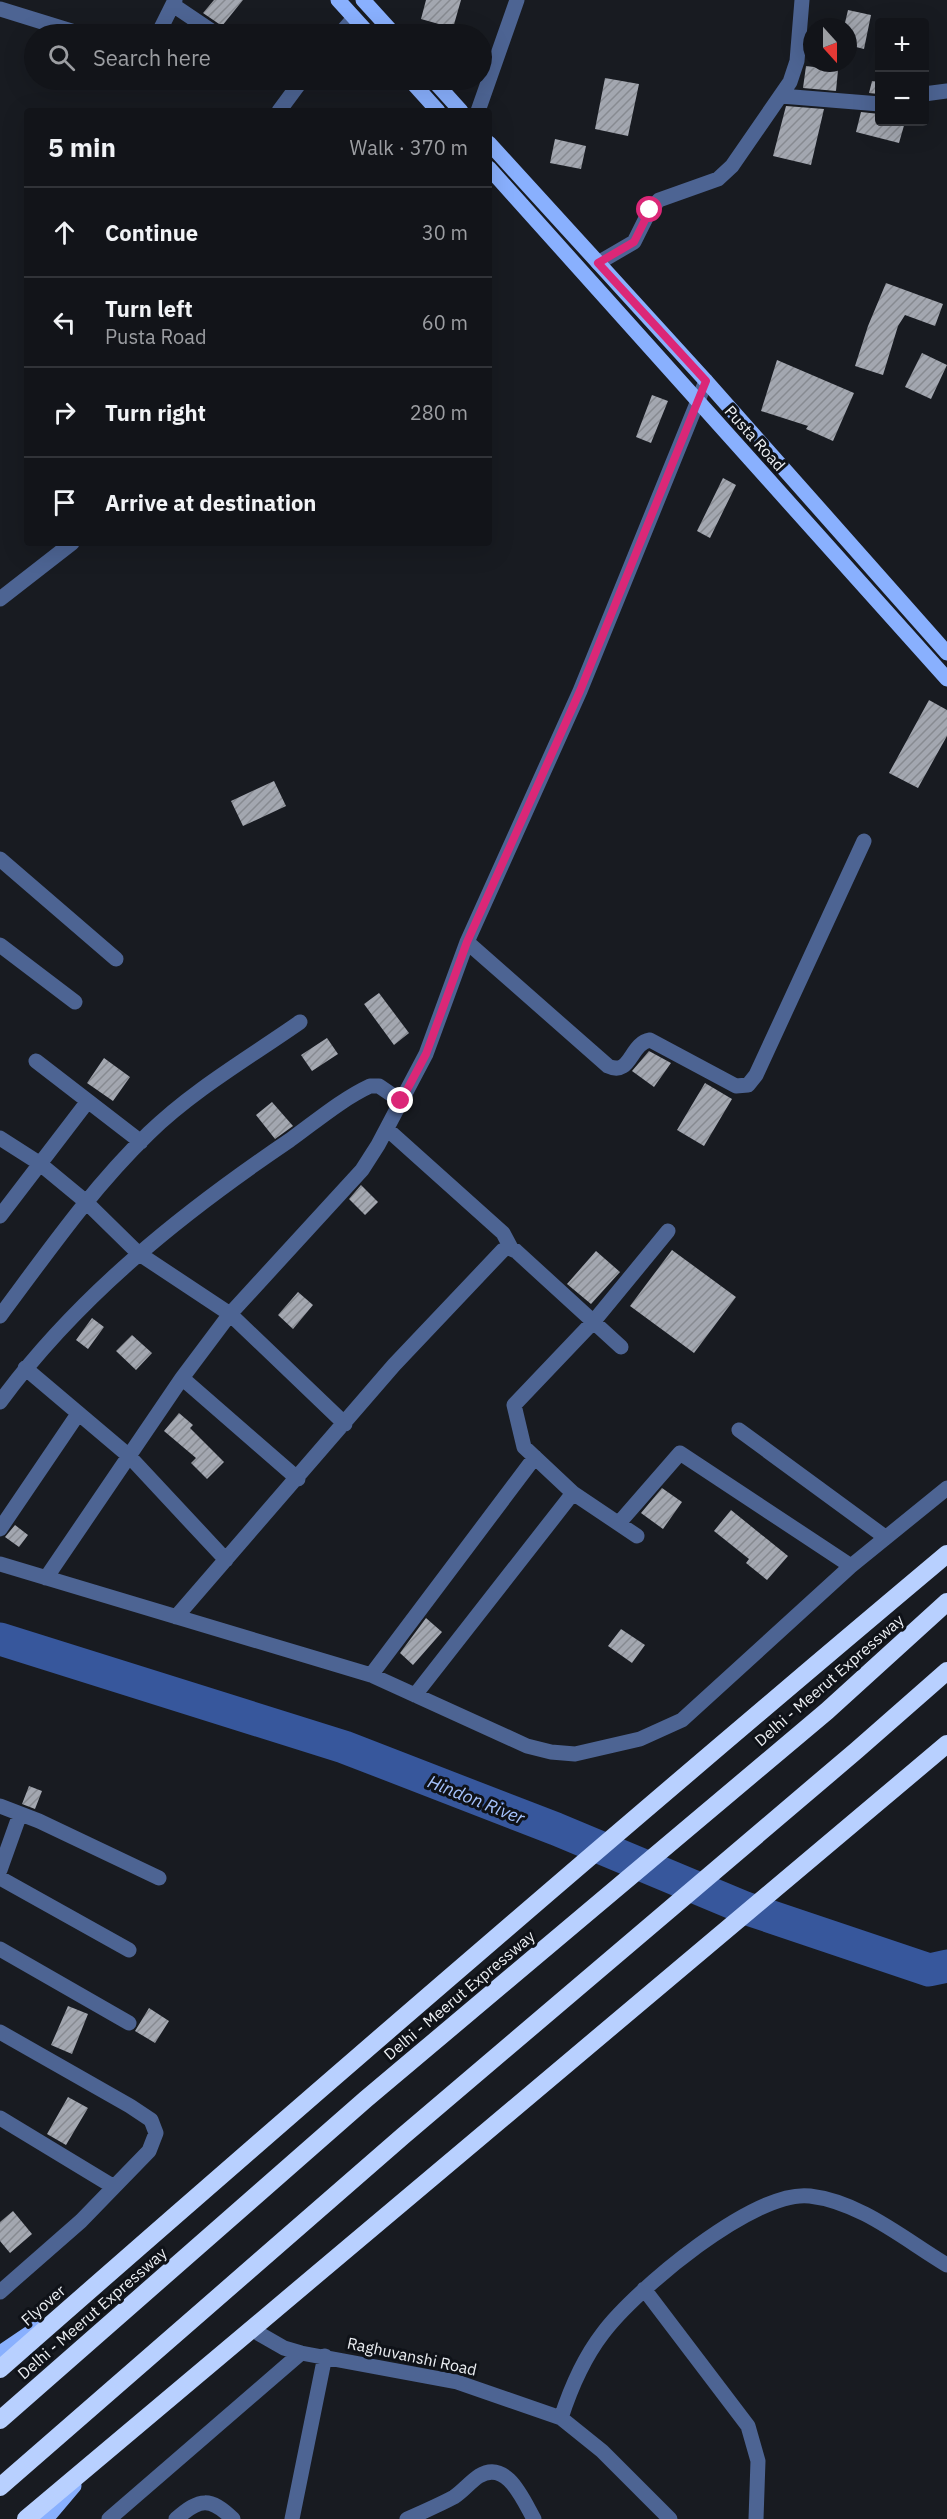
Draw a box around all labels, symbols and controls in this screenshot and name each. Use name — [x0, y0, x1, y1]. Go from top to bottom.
north arrow — [803, 18, 857, 72]
map controls — [875, 18, 929, 126]
button: + — [875, 18, 929, 72]
search box — [24, 24, 492, 90]
icon: search — [45, 41, 78, 74]
text: Search here — [93, 43, 211, 72]
button: − — [875, 72, 929, 126]
text: 5 min — [48, 130, 116, 164]
text: Walk · 370 m — [350, 134, 468, 161]
route start — [636, 196, 662, 222]
icon: ahead — [48, 216, 81, 249]
text: Continue — [105, 218, 198, 247]
text: 30 m — [422, 219, 468, 246]
text: Turn left — [105, 294, 193, 323]
icon: left — [48, 306, 81, 339]
text: 60 m — [422, 309, 468, 336]
text: Pusta Road — [105, 323, 206, 350]
icon: right — [48, 396, 81, 429]
text: Turn right — [105, 398, 206, 427]
text: 280 m — [410, 399, 468, 426]
street label: Pusta Road — [720, 401, 790, 475]
icon: arrive — [48, 486, 81, 519]
text: Arrive at destination — [105, 488, 316, 517]
route end — [387, 1087, 413, 1113]
street label: Delhi - Meerut Expressway — [750, 1610, 908, 1750]
water label: Hindon River — [424, 1770, 528, 1830]
street label: Delhi - Meerut Expressway — [379, 1926, 539, 2064]
street label: Delhi - Meerut Expressway — [13, 2243, 171, 2383]
street label: Flyover — [17, 2280, 69, 2330]
street label: Raghuvanshi Road — [345, 2332, 479, 2380]

